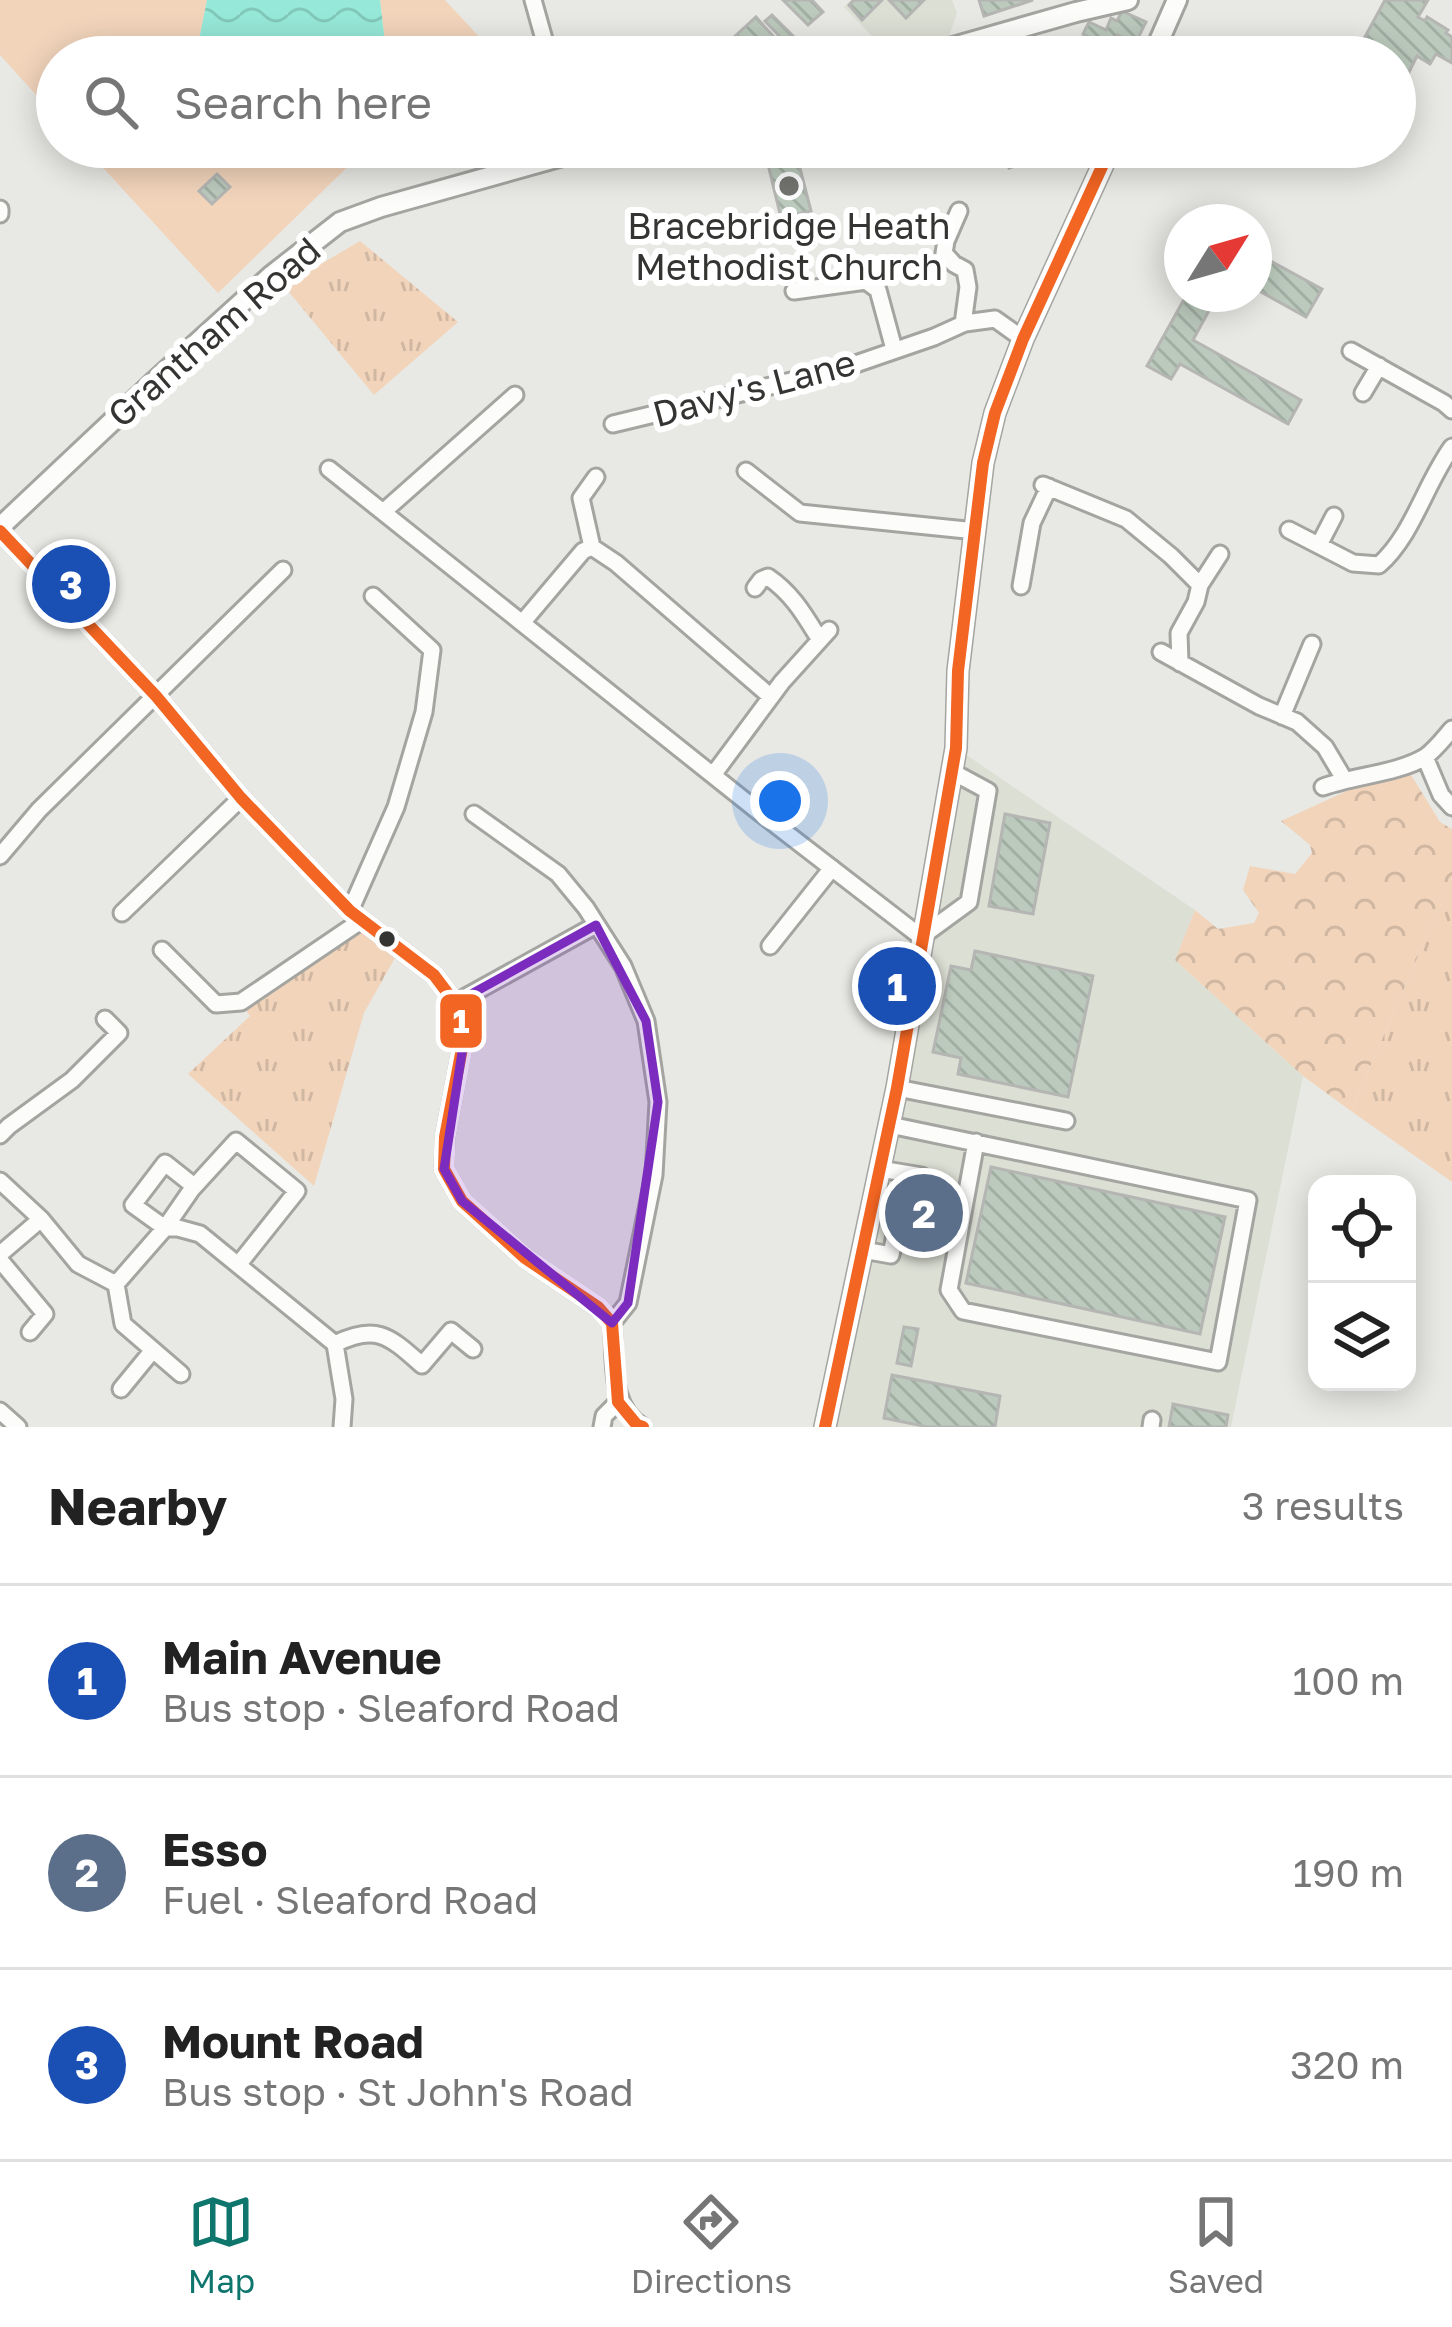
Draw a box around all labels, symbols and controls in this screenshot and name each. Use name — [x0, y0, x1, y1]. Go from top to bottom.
search box — [36, 36, 1416, 168]
icon: search — [78, 69, 144, 135]
text: Search here — [174, 75, 432, 129]
marker: Bracebridge Heath Methodist Church — [776, 173, 802, 199]
place label: Bracebridge Heath Methodist Church — [627, 204, 951, 288]
north arrow — [1164, 204, 1272, 312]
street label: Grantham Road — [99, 228, 329, 435]
street label: Davy's Lane — [648, 340, 860, 435]
pin: 3 — [32, 539, 110, 629]
your location — [750, 771, 810, 831]
unlabelled marker — [376, 928, 398, 950]
pin: 1 — [858, 941, 936, 1031]
line badge: 1 — [438, 992, 484, 1050]
text: 1 — [453, 1001, 470, 1040]
pin: 2 — [885, 1168, 963, 1258]
map controls — [1308, 1175, 1416, 1391]
button: locate — [1308, 1175, 1416, 1283]
button: layers — [1308, 1283, 1416, 1391]
text: Nearby — [48, 1475, 227, 1536]
text: 3 results — [1242, 1482, 1404, 1529]
text: Main Avenue — [162, 1630, 442, 1684]
text: 1 — [77, 1657, 97, 1704]
text: 100 m — [1292, 1657, 1404, 1704]
text: Bus stop · Sleaford Road — [162, 1684, 620, 1731]
text: Esso — [162, 1822, 267, 1876]
text: 2 — [75, 1849, 99, 1896]
text: 190 m — [1293, 1849, 1404, 1896]
text: Fuel · Sleaford Road — [162, 1876, 538, 1923]
text: Mount Road — [162, 2014, 424, 2068]
text: 3 — [75, 2041, 99, 2088]
text: 320 m — [1290, 2041, 1404, 2088]
text: Bus stop · St John's Road — [162, 2068, 634, 2115]
tab: Map — [188, 2189, 255, 2300]
tab: Directions — [631, 2189, 792, 2300]
tab: Saved — [1168, 2189, 1264, 2300]

